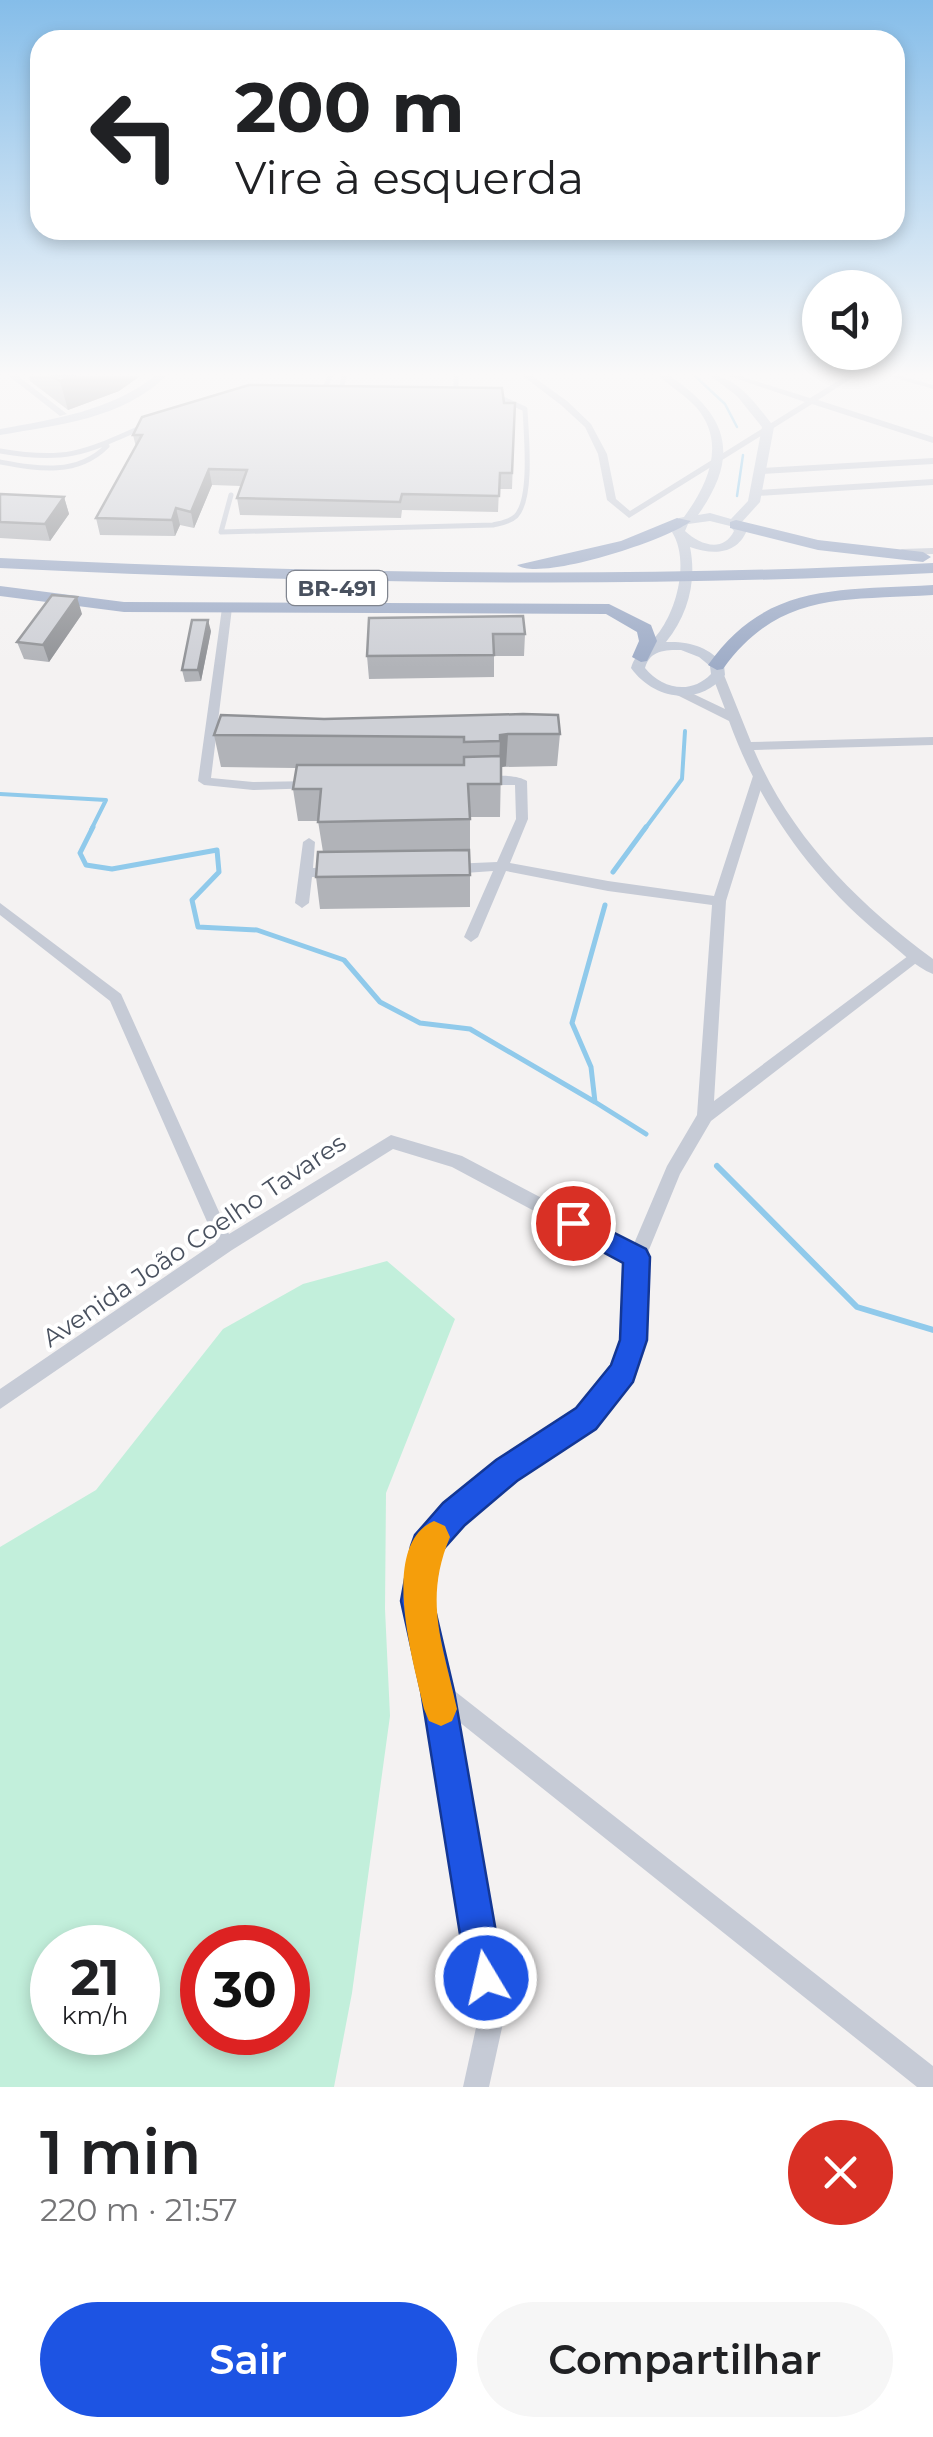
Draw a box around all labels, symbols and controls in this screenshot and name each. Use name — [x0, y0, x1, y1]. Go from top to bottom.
text: 200 m — [235, 64, 465, 150]
icon: left — [70, 70, 200, 200]
text: Vire à esquerda — [235, 150, 584, 205]
map controls — [802, 270, 902, 370]
button: sound — [802, 270, 902, 370]
road number: BR-491 — [287, 571, 387, 605]
street label: Avenida João Coelho Tavares — [37, 1127, 351, 1353]
pin — [531, 1181, 616, 1266]
icon: arrive — [546, 1196, 601, 1251]
speed limit sign: 30 — [180, 1925, 310, 2055]
position arrow — [434, 1926, 538, 2030]
text: 21 — [70, 1947, 120, 2008]
text: km/h — [62, 2000, 128, 2030]
text: 1 min — [40, 2116, 201, 2189]
button: close — [788, 2120, 893, 2225]
text: 220 m · 21:57 — [40, 2190, 238, 2229]
button: Sair — [40, 2302, 457, 2417]
button: Compartilhar — [477, 2302, 893, 2417]

